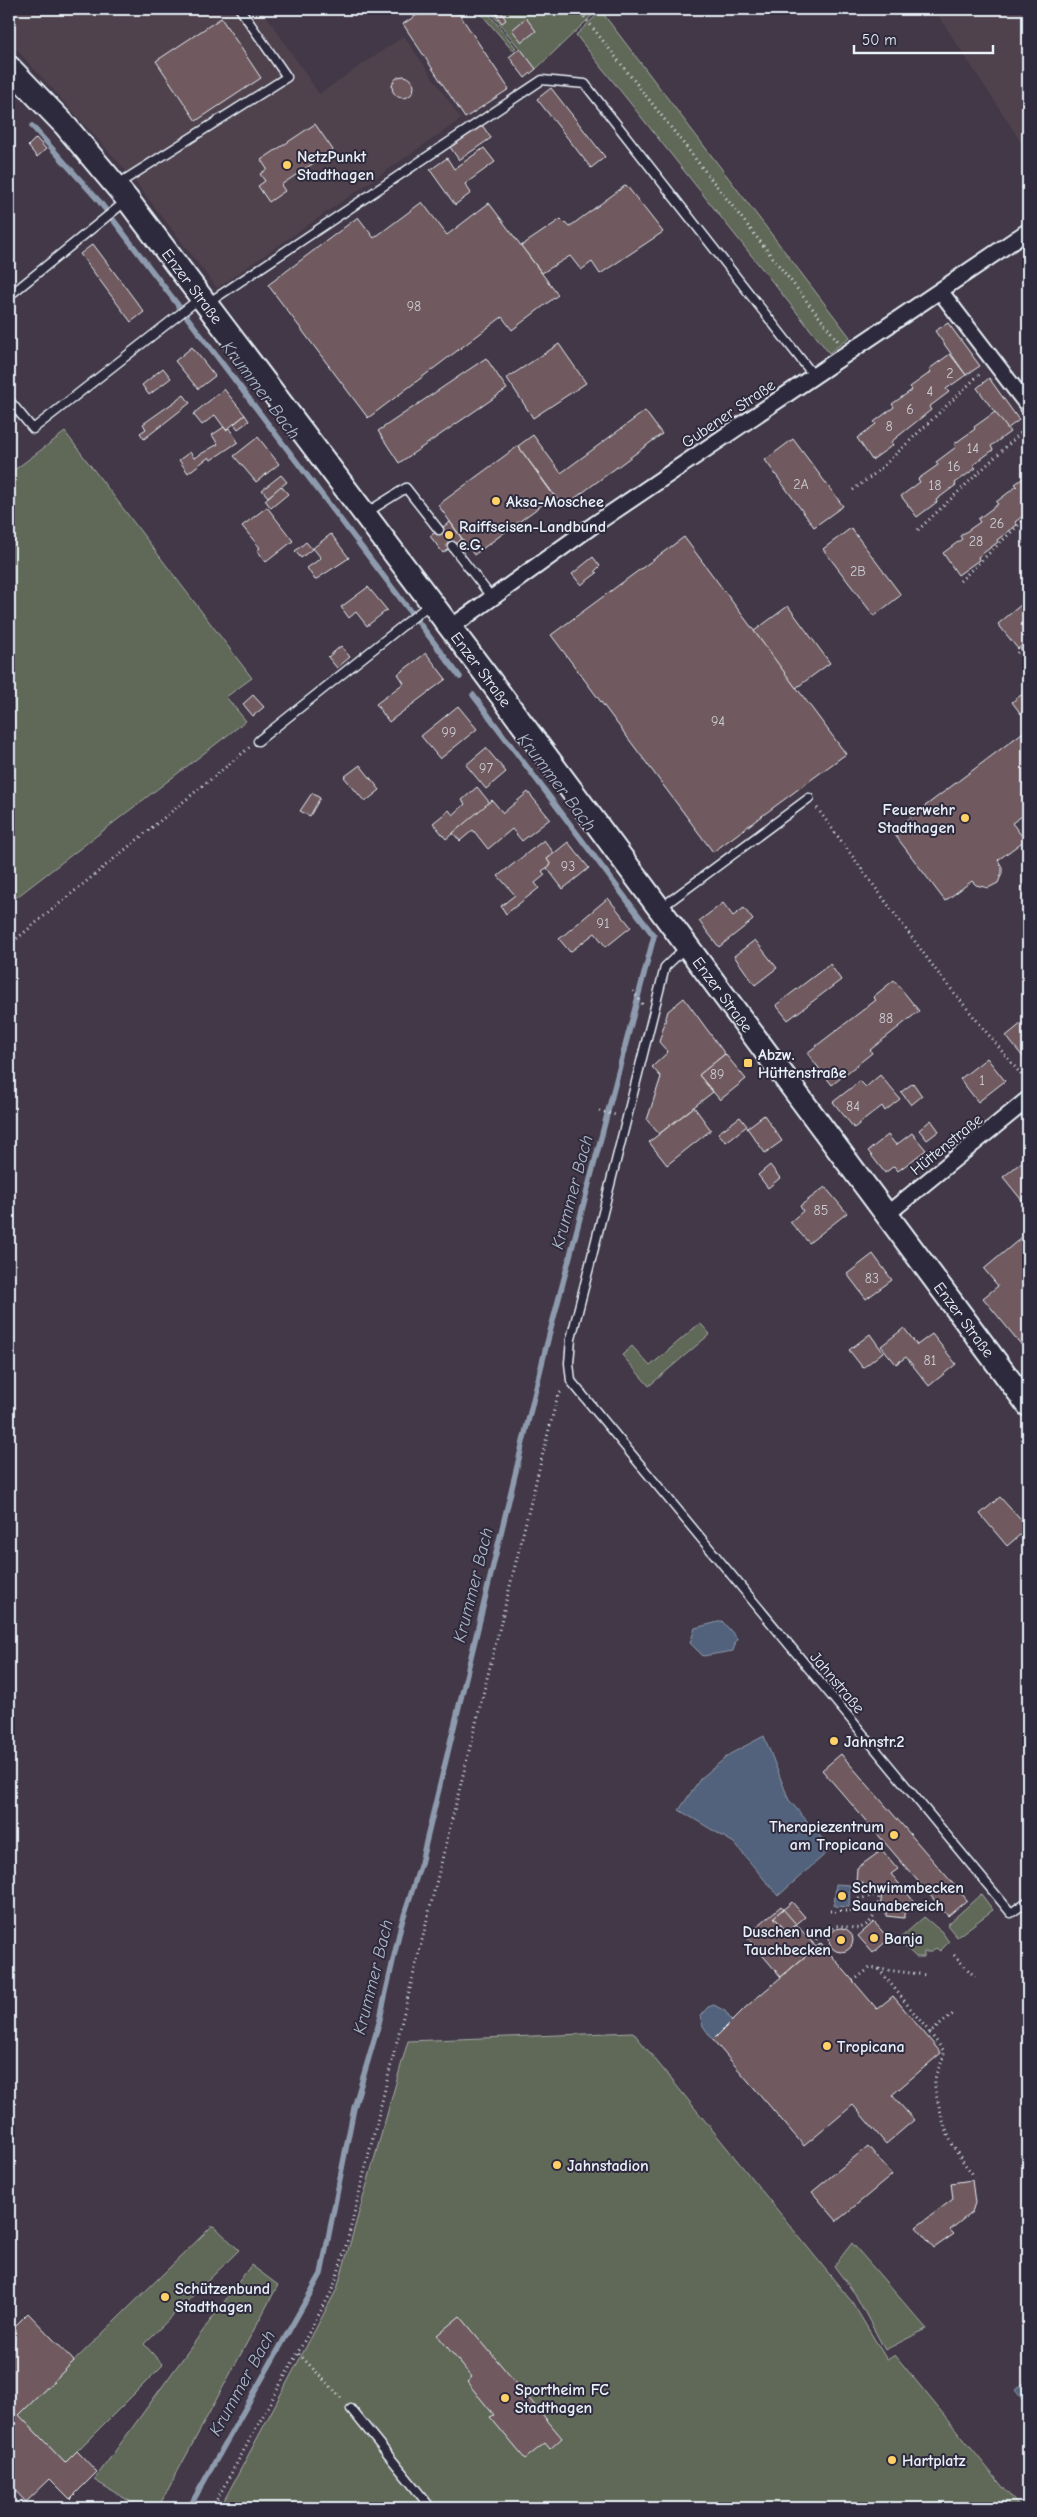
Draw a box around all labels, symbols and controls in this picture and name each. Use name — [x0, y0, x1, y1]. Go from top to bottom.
scale bar — [854, 22, 993, 54]
text: 50 m — [862, 31, 897, 49]
place label: NetzPunkt Stadthagen — [297, 148, 374, 184]
marker: NetzPunkt Stadthagen — [281, 159, 293, 171]
street label: Enzer Straße — [158, 246, 226, 327]
house number: 98 — [407, 298, 421, 315]
water label: Krummer Bach — [217, 337, 304, 444]
house number: 2 — [946, 365, 954, 382]
street label: Gubener Straße — [678, 376, 779, 452]
house number: 4 — [927, 383, 934, 400]
house number: 6 — [906, 401, 914, 418]
house number: 8 — [885, 418, 893, 435]
house number: 14 — [967, 440, 979, 457]
house number: 16 — [947, 458, 961, 475]
house number: 2A — [793, 476, 809, 493]
house number: 18 — [929, 477, 941, 494]
place label: Aksa-Moschee — [506, 493, 604, 511]
marker: Aksa-Moschee — [490, 495, 502, 507]
house number: 26 — [990, 515, 1004, 532]
place label: Raiffseisen-Landbund e.G. — [459, 518, 606, 554]
marker: Raiffseisen-Landbund e.G. — [443, 529, 455, 541]
house number: 28 — [969, 533, 983, 550]
house number: 2B — [850, 563, 866, 580]
street label: Enzer Straße — [447, 629, 515, 711]
house number: 94 — [711, 713, 725, 730]
house number: 99 — [442, 724, 456, 741]
water label: Krummer Bach — [513, 729, 600, 836]
house number: 97 — [479, 760, 493, 777]
place label: Feuerwehr Stadthagen — [878, 801, 956, 837]
marker: Feuerwehr Stadthagen — [959, 812, 971, 824]
house number: 93 — [561, 858, 575, 875]
house number: 91 — [597, 915, 609, 932]
street label: Enzer Straße — [688, 954, 756, 1036]
house number: 88 — [879, 1010, 893, 1027]
place label: Abzw. Hüttenstraße — [758, 1046, 847, 1082]
marker: Abzw. Hüttenstraße — [742, 1057, 754, 1069]
house number: 89 — [710, 1066, 724, 1083]
house number: 1 — [979, 1072, 985, 1089]
house number: 84 — [846, 1098, 860, 1115]
street label: Hüttenstraße — [907, 1110, 986, 1179]
water label: Krummer Bach — [547, 1133, 598, 1252]
house number: 85 — [814, 1202, 828, 1219]
house number: 83 — [865, 1270, 879, 1287]
street label: Enzer Straße — [930, 1279, 997, 1361]
house number: 81 — [924, 1352, 936, 1369]
water label: Krummer Bach — [449, 1526, 498, 1645]
street label: Jahnstraße — [806, 1648, 868, 1717]
place label: Jahnstr.2 — [844, 1733, 905, 1751]
marker: Jahnstr.2 — [828, 1735, 840, 1747]
place label: Therapiezentrum am Tropicana — [769, 1818, 884, 1854]
marker: Therapiezentrum am Tropicana — [888, 1829, 900, 1841]
place label: Schwimmbecken Saunabereich — [852, 1879, 964, 1915]
marker: Schwimmbecken Saunabereich — [836, 1890, 848, 1902]
water label: Krummer Bach — [349, 1918, 398, 2037]
place label: Duschen und Tauchbecken — [742, 1923, 831, 1959]
place label: Banja — [884, 1930, 923, 1948]
marker: Banja — [868, 1932, 880, 1944]
marker: Duschen und Tauchbecken — [835, 1934, 847, 1946]
place label: Tropicana — [837, 2038, 905, 2056]
marker: Tropicana — [821, 2040, 833, 2052]
place label: Jahnstadion — [567, 2157, 649, 2175]
marker: Jahnstadion — [551, 2159, 563, 2171]
place label: Schützenbund Stadthagen — [175, 2280, 270, 2316]
marker: Schützenbund Stadthagen — [159, 2291, 171, 2303]
water label: Krummer Bach — [205, 2327, 280, 2440]
place label: Sportheim FC Stadthagen — [515, 2381, 609, 2417]
marker: Sportheim FC Stadthagen — [499, 2392, 511, 2404]
place label: Hartplatz — [902, 2452, 966, 2470]
marker: Hartplatz — [886, 2454, 898, 2466]

